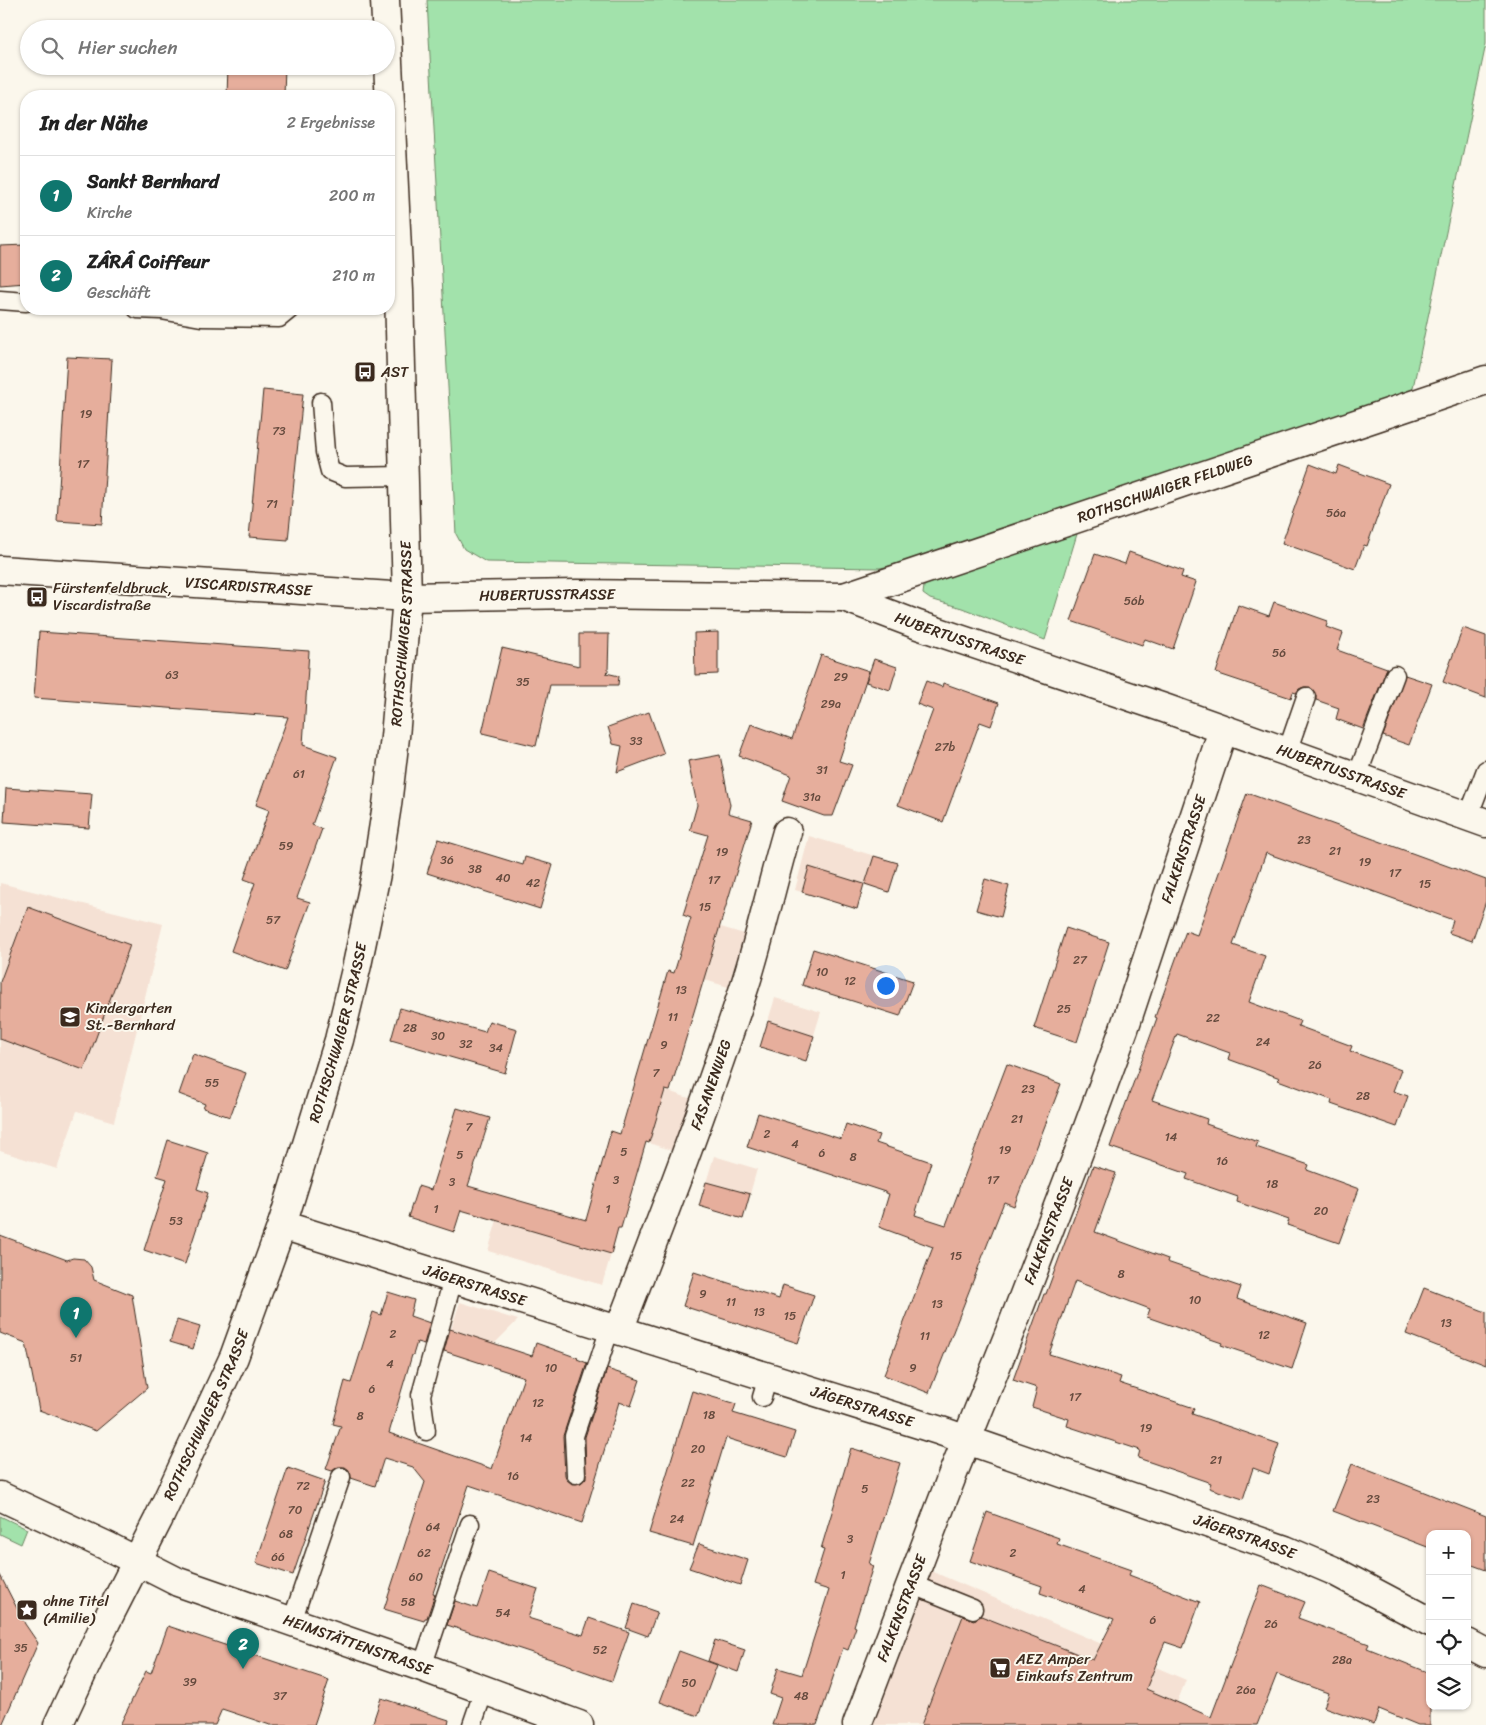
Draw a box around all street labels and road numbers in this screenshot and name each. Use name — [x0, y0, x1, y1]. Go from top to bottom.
street label: ROTHSCHWAIGER FELDWEG — [1074, 447, 1256, 530]
street label: ROTHSCHWAIGER STRASSE — [383, 539, 420, 727]
street label: VISCARDISTRASSE — [184, 569, 314, 604]
street label: HUBERTUSSTRASSE — [479, 581, 617, 609]
street label: HUBERTUSSTRASSE — [891, 604, 1030, 674]
street label: HUBERTUSSTRASSE — [1273, 736, 1411, 807]
street label: FALKENSTRASSE — [1153, 790, 1214, 907]
street label: ROTHSCHWAIGER STRASSE — [301, 939, 375, 1126]
street label: FASANENWEG — [683, 1036, 739, 1134]
street label: FALKENSTRASSE — [1016, 1172, 1082, 1288]
street label: JÄGERSTRASSE — [419, 1257, 531, 1314]
street label: ROTHSCHWAIGER STRASSE — [156, 1324, 257, 1505]
street label: JÄGERSTRASSE — [807, 1378, 919, 1435]
street label: JÄGERSTRASSE — [1189, 1506, 1302, 1567]
street label: FALKENSTRASSE — [869, 1549, 934, 1666]
street label: HEIMSTÄTTENSTRASSE — [280, 1607, 438, 1683]

